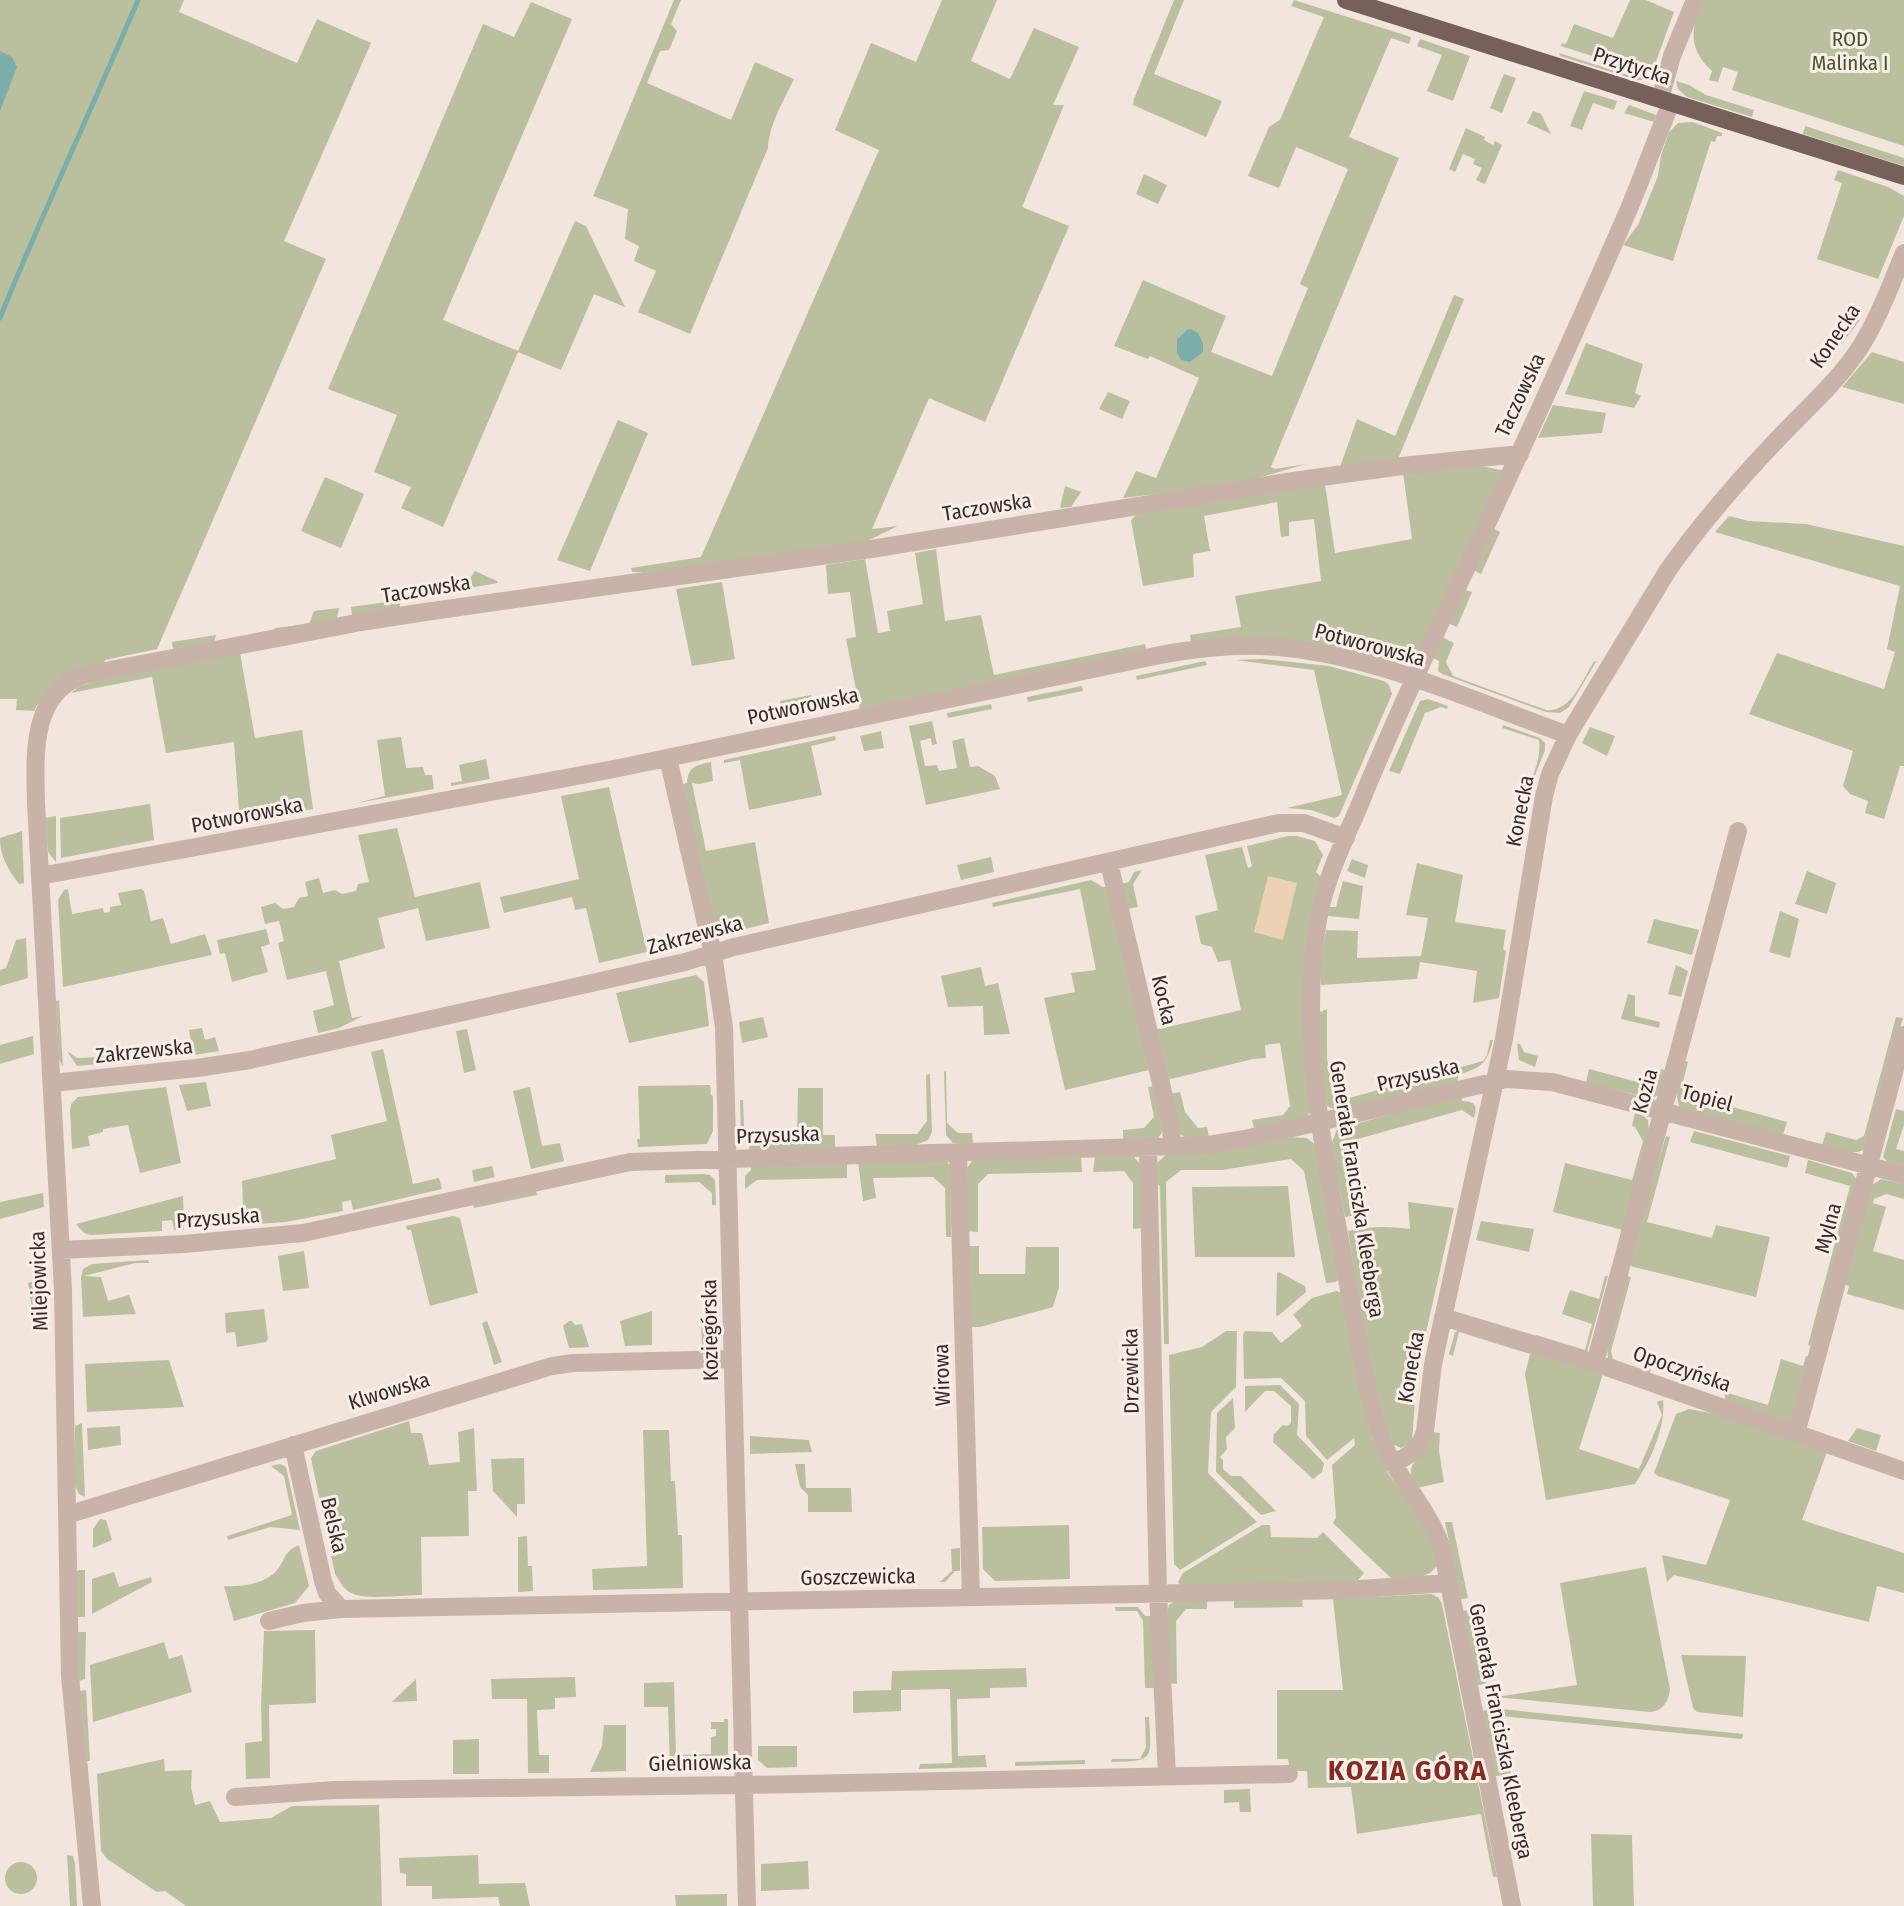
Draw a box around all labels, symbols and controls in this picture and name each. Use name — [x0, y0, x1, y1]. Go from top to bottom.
park label: ROD Malinka I — [1811, 26, 1889, 76]
street label: Przytycka — [1590, 41, 1674, 91]
street label: Konecka — [1804, 299, 1866, 373]
street label: Taczowska — [1489, 349, 1551, 441]
street label: Taczowska — [941, 487, 1033, 527]
street label: Taczowska — [380, 569, 472, 609]
street label: Potworowska — [1312, 618, 1428, 672]
street label: Potworowska — [745, 682, 861, 730]
street label: Konecka — [1500, 773, 1540, 849]
street label: Potworowska — [189, 791, 305, 839]
street label: Zakrzewska — [644, 910, 746, 960]
street label: Kocka — [1146, 972, 1182, 1028]
street label: Zakrzewska — [94, 1033, 194, 1069]
street label: Przysuska — [1374, 1053, 1462, 1097]
street label: Generała Franciszka Kleeberga — [1324, 1059, 1390, 1319]
street label: Kozia — [1627, 1066, 1663, 1116]
street label: Topiel — [1679, 1079, 1736, 1117]
street label: Przysuska — [736, 1121, 820, 1149]
street label: Mylna — [1809, 1200, 1847, 1256]
street label: Przysuska — [175, 1202, 261, 1234]
street label: Milejowicka — [24, 1230, 54, 1332]
street label: Koziegórska — [696, 1279, 724, 1381]
street label: Drzewicka — [1117, 1328, 1145, 1414]
street label: Konecka — [1392, 1329, 1430, 1405]
street label: Opoczyńska — [1630, 1340, 1734, 1398]
street label: Wirowa — [928, 1343, 956, 1407]
street label: Klwowska — [345, 1366, 433, 1416]
street label: Belska — [315, 1495, 353, 1555]
street label: Goszczewicka — [800, 1563, 916, 1591]
street label: Generała Franciszka Kleeberga — [1463, 1601, 1539, 1861]
street label: Gielniowska — [648, 1749, 752, 1777]
district label: KOZIA GÓRA — [1328, 1754, 1488, 1787]

